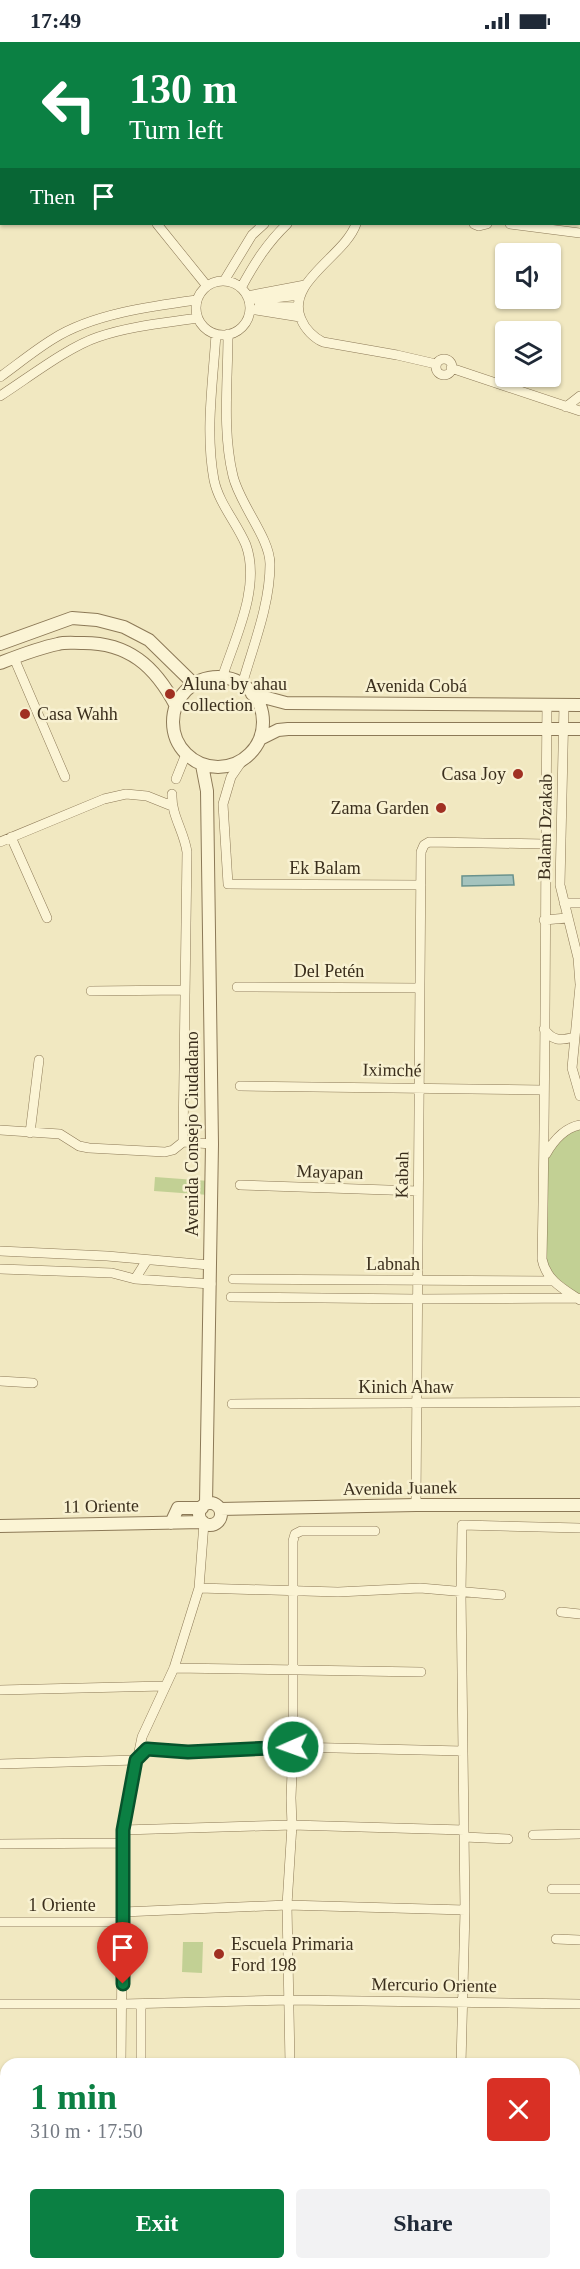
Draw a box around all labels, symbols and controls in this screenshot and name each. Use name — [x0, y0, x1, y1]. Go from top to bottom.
text: 17:49 — [30, 8, 81, 33]
icon: left — [30, 66, 108, 144]
text: 130 m — [129, 66, 238, 112]
text: Turn left — [129, 115, 223, 145]
icon: arrive — [87, 180, 120, 213]
text: Then — [30, 184, 75, 209]
map controls — [495, 243, 561, 387]
button: sound — [495, 243, 561, 309]
button: layers — [495, 321, 561, 387]
place label: Aluna by ahau collection — [182, 674, 287, 715]
street label: Avenida Cobá — [365, 676, 467, 696]
marker: Aluna by ahau collection — [163, 687, 177, 701]
place label: Casa Wahh — [37, 704, 118, 724]
marker: Casa Wahh — [18, 707, 32, 721]
place label: Casa Joy — [442, 764, 506, 784]
marker: Casa Joy — [511, 767, 525, 781]
street label: Balam Dzakab — [534, 774, 556, 880]
place label: Zama Garden — [331, 798, 429, 818]
marker: Zama Garden — [434, 801, 448, 815]
street label: Ek Balam — [289, 858, 361, 878]
street label: Del Petén — [294, 961, 364, 981]
street label: Avenida Consejo Ciudadano — [182, 1031, 202, 1237]
street label: Iximché — [362, 1059, 422, 1081]
street label: Kabah — [392, 1151, 412, 1199]
street label: Mayapan — [296, 1161, 364, 1183]
street label: Labnah — [366, 1254, 420, 1274]
street label: Kinich Ahaw — [358, 1377, 454, 1397]
street label: Avenida Juanek — [343, 1477, 457, 1499]
street label: 11 Oriente — [63, 1495, 139, 1517]
position arrow — [261, 1715, 325, 1779]
street label: 1 Oriente — [28, 1895, 96, 1915]
pin — [97, 1922, 148, 1984]
icon: arrive — [106, 1931, 139, 1964]
place label: Escuela Primaria Ford 198 — [231, 1934, 353, 1975]
marker: Escuela Primaria Ford 198 — [212, 1947, 226, 1961]
street label: Mercurio Oriente — [371, 1974, 497, 1996]
text: 1 min — [30, 2077, 117, 2117]
button: close — [487, 2078, 550, 2141]
text: 310 m · 17:50 — [30, 2120, 143, 2142]
button: Exit — [30, 2189, 284, 2258]
button: Share — [296, 2189, 550, 2258]

